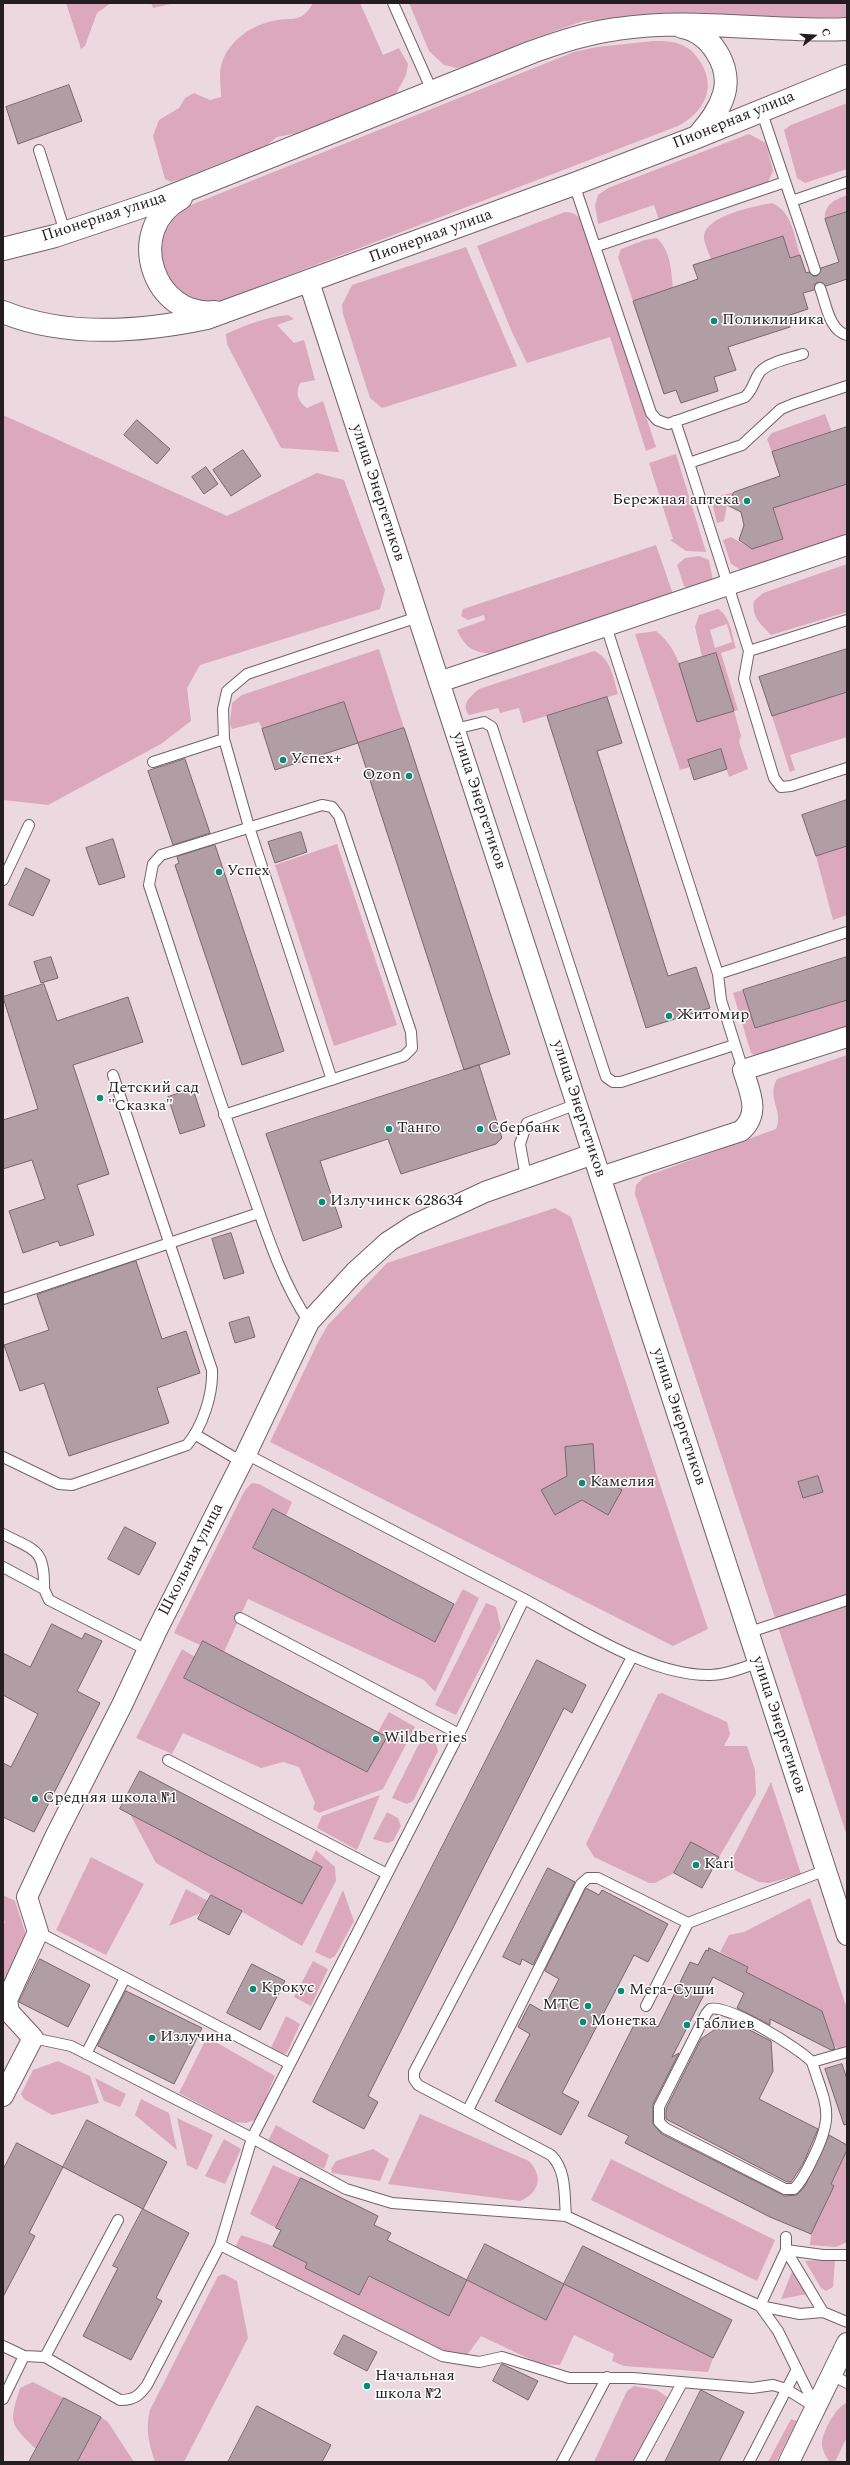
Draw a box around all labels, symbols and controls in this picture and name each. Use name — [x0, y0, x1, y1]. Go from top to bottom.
north arrow — [794, 16, 834, 56]
text: С — [817, 26, 835, 39]
street label: Пионерная улица — [670, 88, 798, 154]
street label: Пионерная улица — [39, 189, 169, 247]
street label: Пионерная улица — [367, 206, 495, 268]
place label: Поликлиника — [722, 311, 824, 331]
marker: Поликлиника — [709, 316, 719, 326]
street label: улица Энергетиков — [346, 422, 408, 564]
place label: Бережная аптека — [612, 491, 739, 511]
marker: Бережная аптека — [742, 496, 752, 506]
street label: улица Энергетиков — [447, 730, 509, 872]
place label: Успех+ — [291, 750, 342, 770]
marker: Успех+ — [278, 755, 288, 765]
place label: Ozon — [363, 766, 401, 786]
marker: Ozon — [404, 771, 414, 781]
place label: Успех — [227, 862, 270, 882]
marker: Успех — [214, 867, 224, 877]
place label: Житомир — [677, 1006, 749, 1026]
marker: Житомир — [664, 1011, 674, 1021]
street label: улица Энергетиков — [547, 1038, 609, 1180]
place label: Детский сад "Сказка" — [108, 1079, 199, 1117]
marker: Детский сад "Сказка" — [95, 1093, 105, 1103]
place label: Танго — [397, 1119, 440, 1139]
place label: Сбербанк — [488, 1119, 560, 1139]
marker: Танго — [384, 1124, 394, 1134]
marker: Сбербанк — [475, 1124, 485, 1134]
place label: Излучинск 628634 — [330, 1192, 463, 1212]
marker: Излучинск 628634 — [317, 1197, 327, 1207]
street label: улица Энергетиков — [647, 1346, 709, 1488]
place label: Камелия — [590, 1473, 655, 1493]
marker: Камелия — [577, 1478, 587, 1488]
street label: Школьная улица — [155, 1500, 229, 1620]
street label: улица Энергетиков — [747, 1654, 809, 1796]
place label: Wildberries — [384, 1729, 467, 1749]
marker: Wildberries — [371, 1734, 381, 1744]
place label: Средняя школа №1 — [43, 1789, 177, 1809]
marker: Средняя школа №1 — [30, 1794, 40, 1804]
place label: Kari — [704, 1855, 734, 1875]
marker: Kari — [691, 1860, 701, 1870]
place label: Крокус — [261, 1979, 315, 1999]
place label: Мега-Суши — [629, 1981, 715, 2001]
marker: Крокус — [248, 1984, 258, 1994]
marker: Мега-Суши — [616, 1986, 626, 1996]
place label: МТС — [542, 1996, 580, 2016]
marker: МТС — [583, 2001, 593, 2011]
place label: Монетка — [591, 2012, 657, 2032]
place label: Габлиев — [695, 2015, 754, 2035]
marker: Монетка — [578, 2017, 588, 2027]
marker: Габлиев — [682, 2020, 692, 2030]
place label: Излучина — [160, 2028, 232, 2048]
marker: Излучина — [147, 2033, 157, 2043]
place label: Начальная школа №2 — [375, 2367, 455, 2405]
marker: Начальная школа №2 — [362, 2381, 372, 2391]

